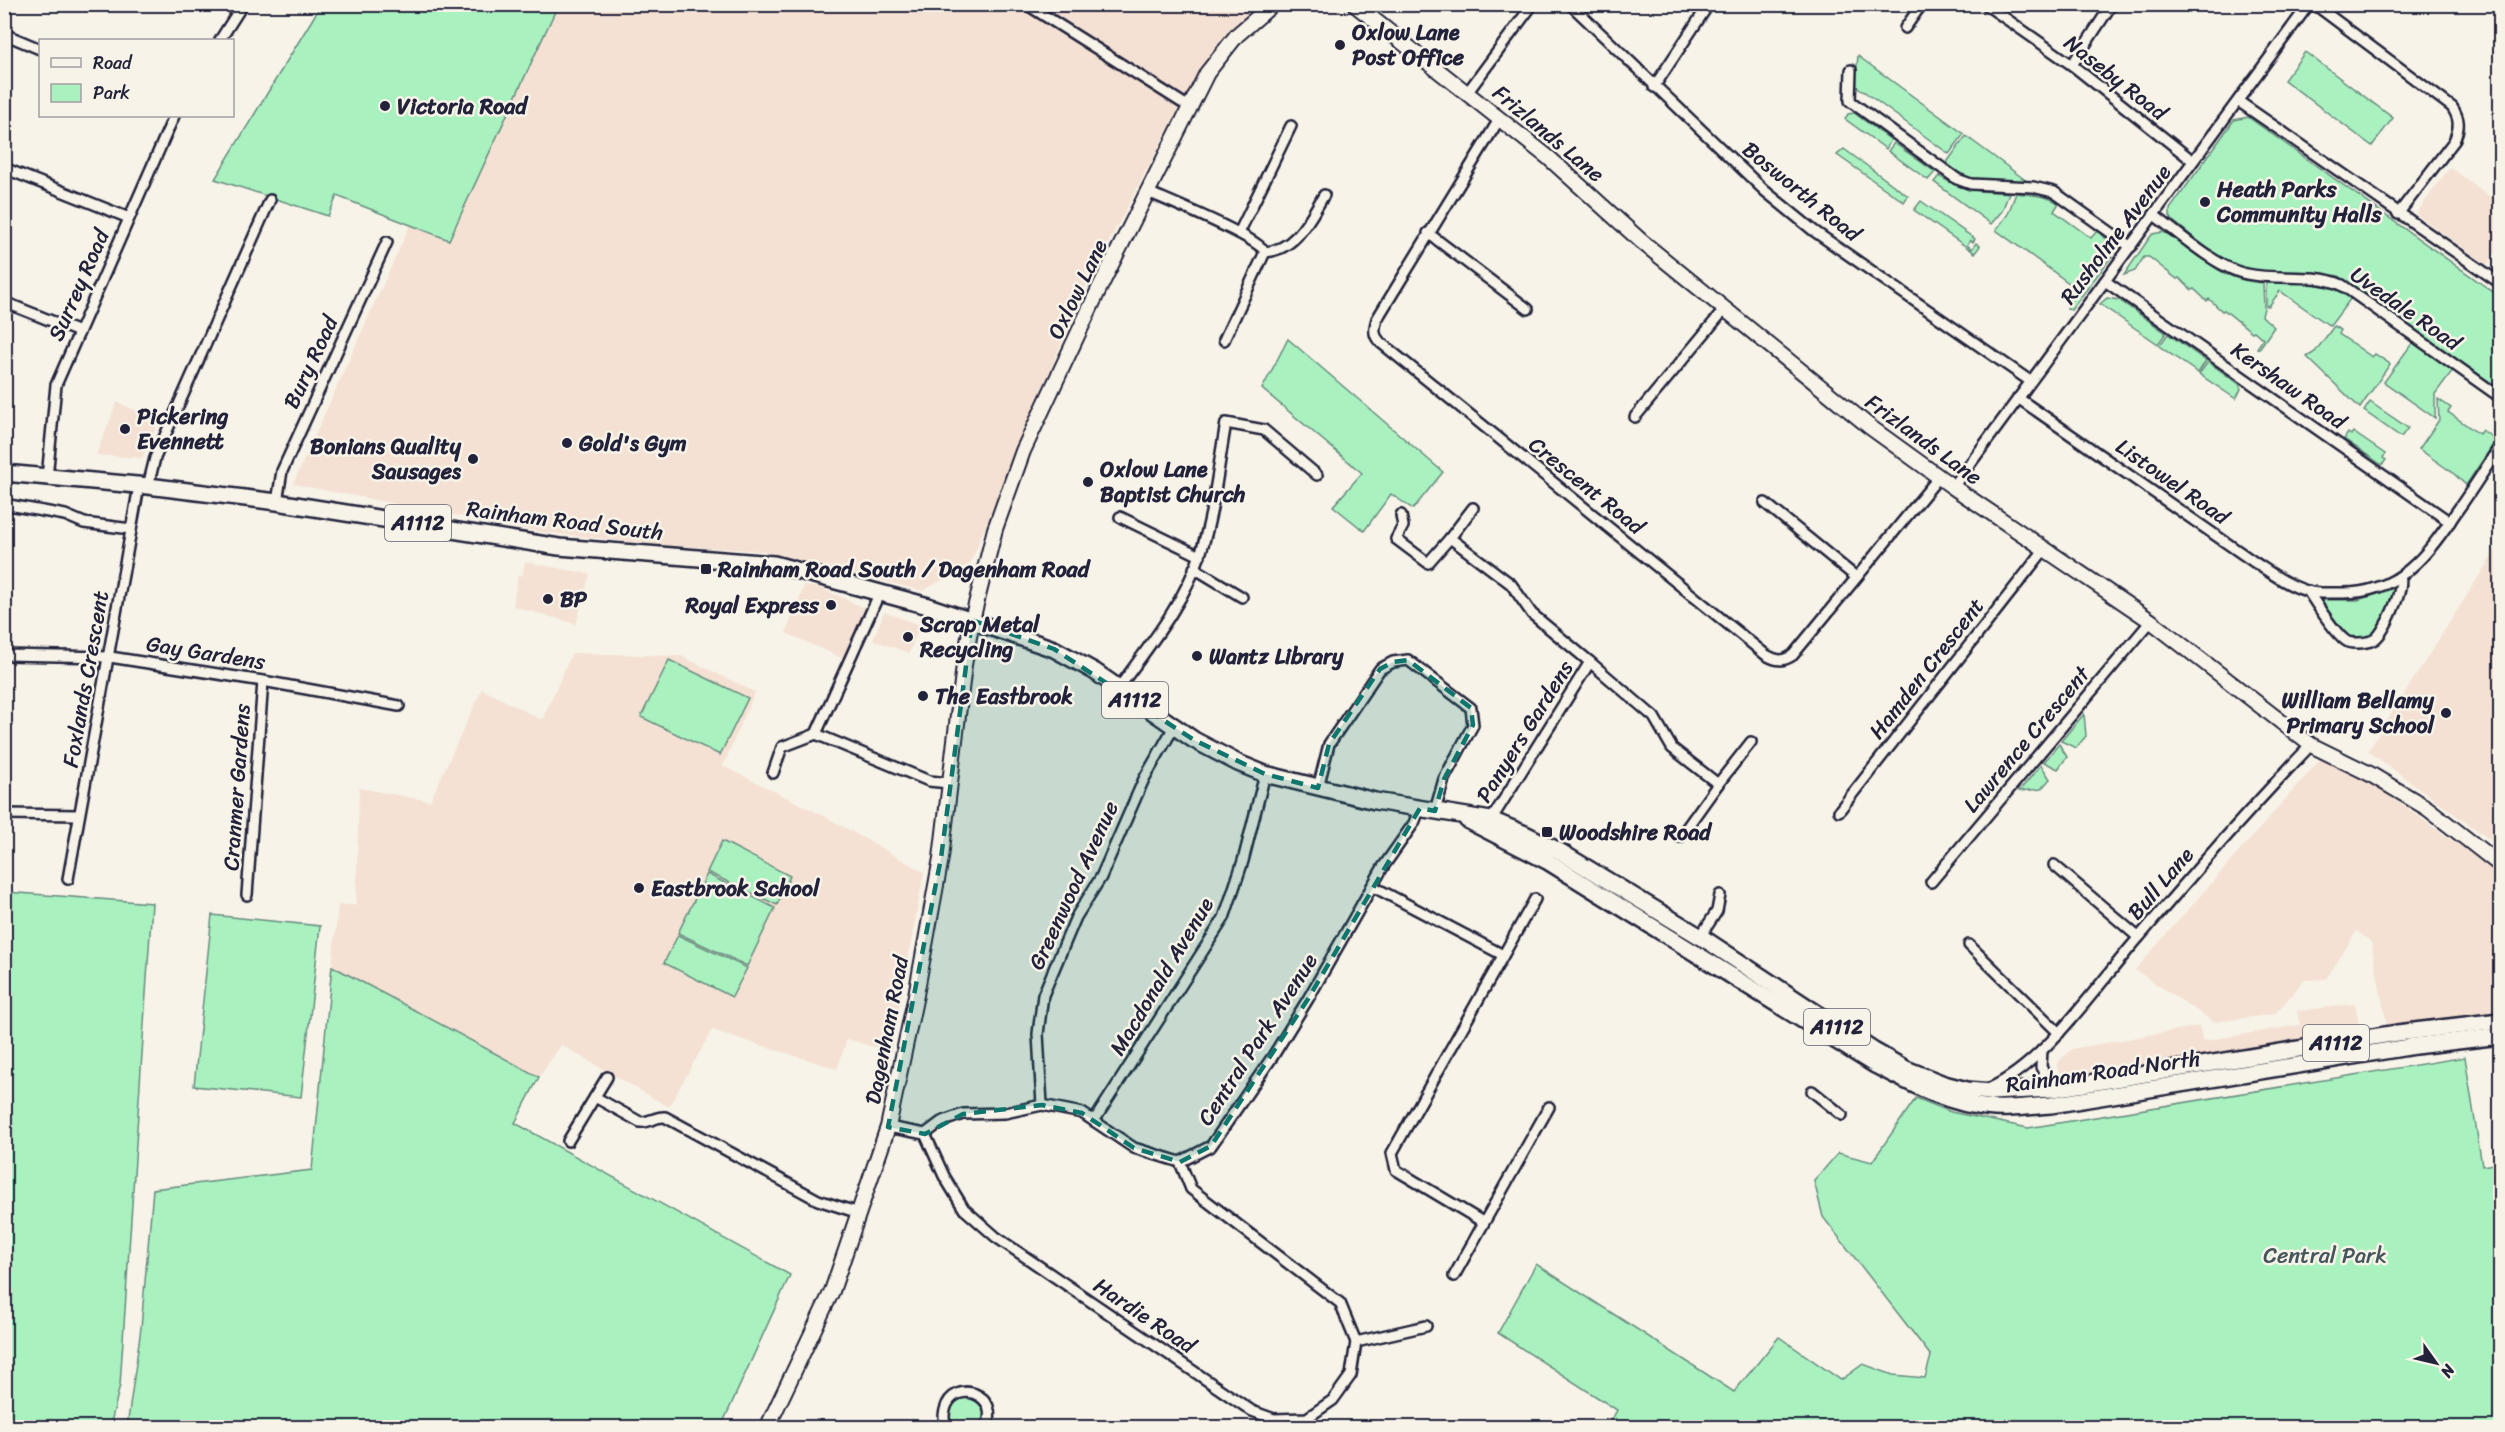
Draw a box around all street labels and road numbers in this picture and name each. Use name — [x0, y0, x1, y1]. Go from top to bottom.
street label: Naseby Road — [2055, 24, 2177, 132]
street label: Frizlands Lane — [1484, 74, 1614, 192]
street label: Bosworth Road — [1733, 131, 1871, 253]
street label: Rusholme Avenue — [2049, 155, 2182, 313]
street label: Surrey Road — [36, 222, 121, 347]
street label: Oxlow Lane — [1036, 232, 1119, 346]
street label: Uvedale Road — [2342, 256, 2471, 362]
street label: Bury Road — [272, 308, 350, 415]
street label: Kershaw Road — [2223, 331, 2356, 441]
street label: Frizlands Lane — [1857, 383, 1991, 496]
street label: Crescent Road — [1520, 426, 1655, 546]
street label: Listowel Road — [2107, 428, 2239, 536]
street label: Rainham Road South — [464, 489, 666, 552]
road number: A1112 — [385, 505, 451, 541]
street label: Foxlands Crescent — [51, 587, 120, 771]
street label: Hamden Crescent — [1858, 589, 1995, 748]
street label: Gay Gardens — [144, 624, 269, 681]
street label: Panyers Gardens — [1465, 651, 1584, 811]
street label: Lawrence Crescent — [1953, 656, 2101, 822]
road number: A1112 — [1102, 682, 1168, 718]
street label: Cranmer Gardens — [211, 701, 262, 872]
street label: Greenwood Avenue — [1017, 794, 1130, 976]
street label: Bull Lane — [2117, 837, 2204, 929]
street label: Macdonald Avenue — [1098, 889, 1225, 1063]
street label: Central Park Avenue — [1187, 945, 1328, 1134]
street label: Dagenham Road — [853, 951, 920, 1108]
road number: A1112 — [1804, 1009, 1870, 1045]
road number: A1112 — [2303, 1025, 2369, 1061]
street label: Rainham Road North — [2003, 1039, 2203, 1104]
street label: Hardie Road — [1085, 1267, 1205, 1365]

